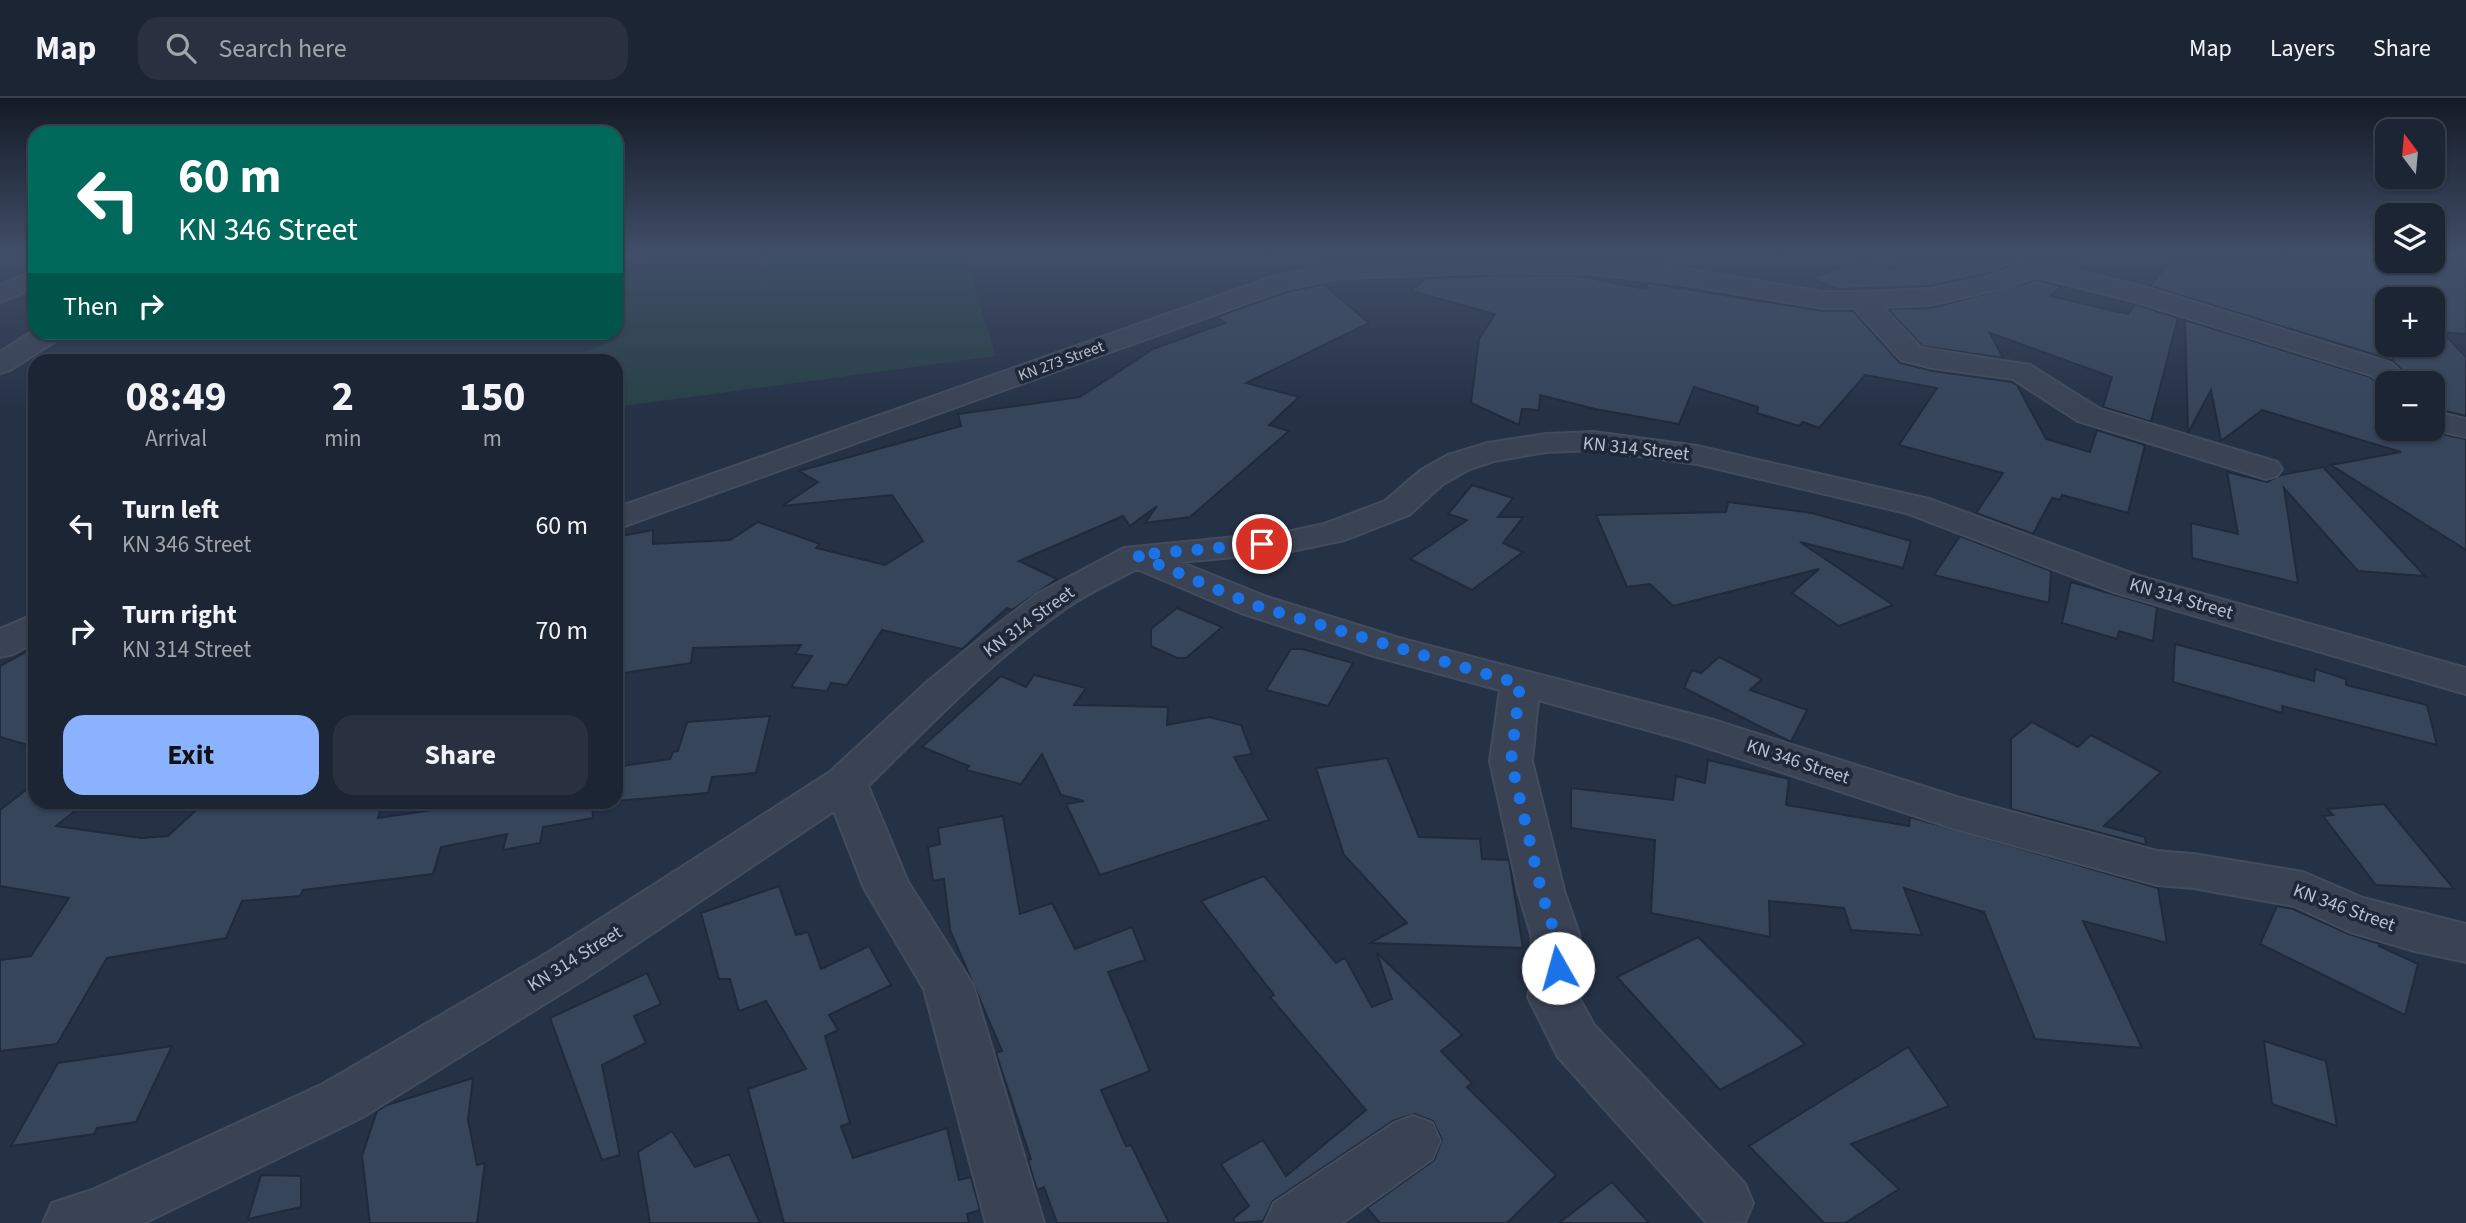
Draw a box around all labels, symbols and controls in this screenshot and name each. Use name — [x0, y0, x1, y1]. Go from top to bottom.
search box — [138, 17, 628, 80]
text: Map — [35, 25, 96, 72]
icon: search — [162, 29, 200, 67]
text: Search here — [218, 30, 347, 67]
text: Map — [2189, 31, 2232, 66]
text: Layers — [2270, 31, 2335, 66]
text: Share — [2373, 31, 2431, 66]
north arrow — [2375, 119, 2445, 189]
map controls — [2375, 119, 2445, 441]
text: 60 m — [178, 142, 282, 212]
icon: left — [63, 154, 154, 245]
button: layers — [2375, 203, 2445, 273]
text: KN 346 Street — [178, 207, 358, 253]
icon: right — [132, 287, 170, 325]
button: + — [2375, 287, 2445, 357]
text: Then — [63, 288, 118, 325]
street label: KN 273 Street — [1015, 335, 1108, 387]
text: 08:49 — [125, 367, 227, 427]
text: 2 — [332, 367, 354, 427]
text: 150 — [459, 367, 526, 427]
button: − — [2375, 371, 2445, 441]
text: Arrival — [145, 422, 207, 455]
text: min — [324, 422, 362, 455]
text: m — [483, 422, 502, 455]
street label: KN 314 Street — [1581, 430, 1691, 468]
text: Turn left — [122, 491, 219, 528]
icon: left — [63, 507, 101, 545]
text: 60 m — [535, 507, 588, 544]
pin — [1232, 514, 1292, 574]
icon: arrive — [1243, 525, 1281, 563]
text: KN 346 Street — [122, 528, 251, 561]
street label: KN 314 Street — [2126, 571, 2237, 627]
street label: KN 314 Street — [978, 579, 1081, 664]
text: Turn right — [122, 596, 237, 633]
icon: right — [63, 612, 101, 650]
text: 70 m — [535, 612, 588, 649]
text: KN 314 Street — [122, 633, 251, 666]
button: Exit — [63, 715, 319, 795]
button: Share — [333, 715, 588, 795]
street label: KN 346 Street — [1743, 733, 1854, 792]
street label: KN 346 Street — [2289, 877, 2399, 939]
street label: KN 314 Street — [523, 919, 628, 999]
position arrow — [1521, 931, 1595, 1005]

